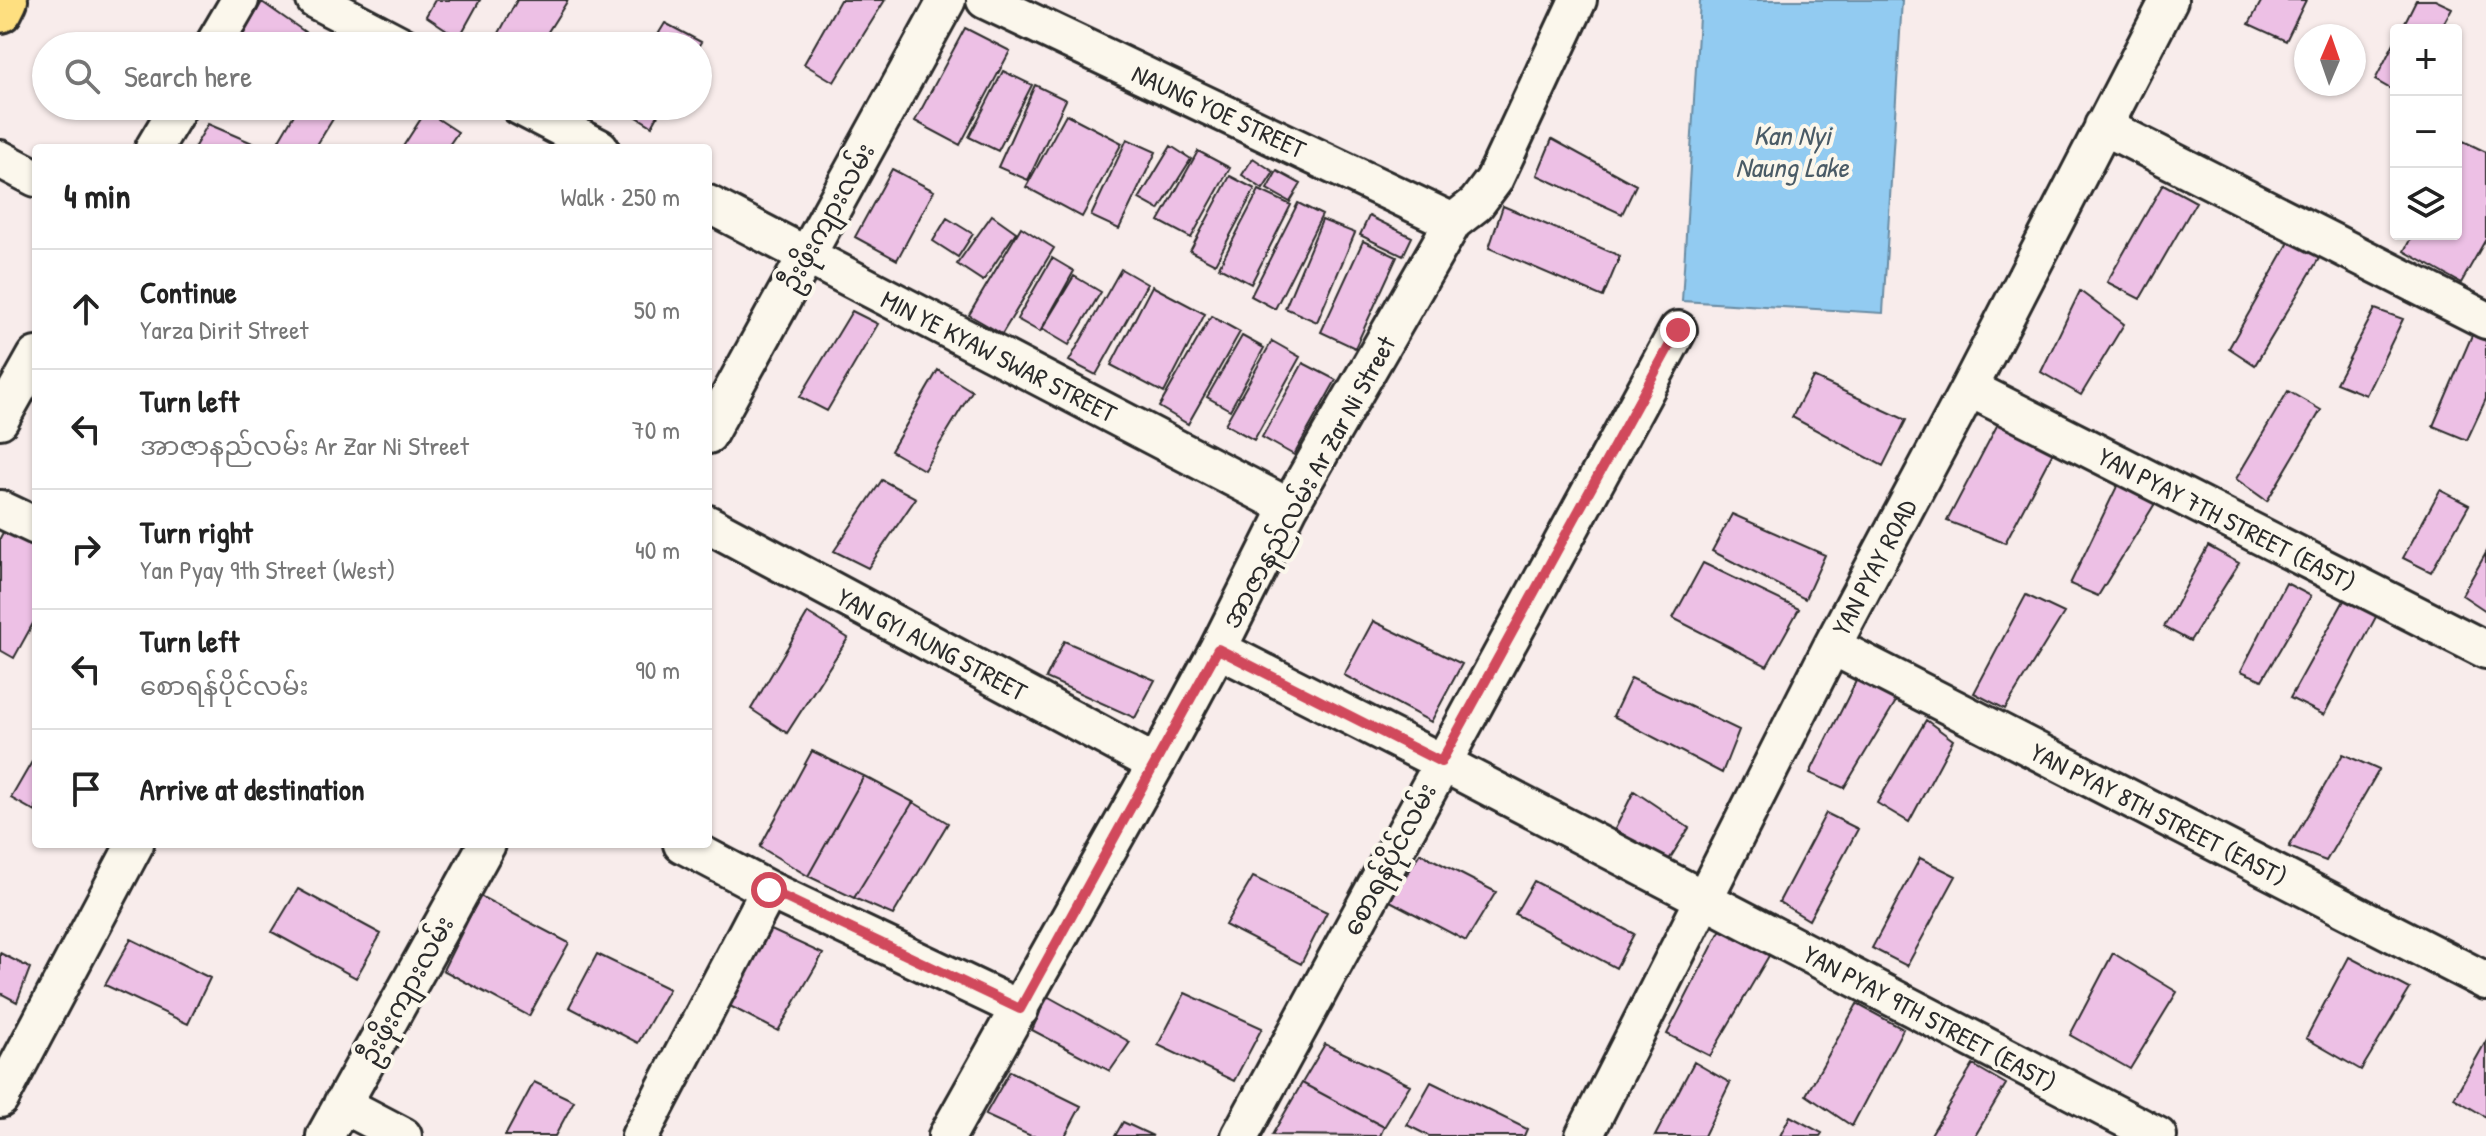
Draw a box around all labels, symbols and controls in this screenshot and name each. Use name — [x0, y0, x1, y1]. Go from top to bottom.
north arrow — [2294, 24, 2366, 96]
map controls — [2390, 24, 2462, 240]
button: + — [2390, 24, 2462, 96]
search box — [32, 32, 712, 120]
icon: search — [60, 54, 104, 98]
street label: NAUNG YOE STREET — [1127, 55, 1312, 167]
text: Search here — [124, 56, 252, 96]
button: − — [2390, 96, 2462, 168]
water label: Kan Nyi Naung Lake — [1736, 116, 1850, 186]
street label: ဦးဖိုးကျားလမ်း — [772, 136, 886, 300]
button: layers — [2390, 168, 2462, 240]
text: 4 min — [64, 173, 131, 219]
text: Walk · 250 m — [560, 179, 680, 214]
text: Continue — [140, 272, 237, 312]
street label: MIN YE KYAW SWAR STREET — [875, 281, 1123, 431]
icon: ahead — [64, 287, 108, 331]
text: 50 m — [634, 292, 680, 327]
text: Yarza Dirit Street — [140, 312, 308, 347]
route end — [1660, 312, 1696, 348]
street label: အာဇာနည်လမ်း Ar Zar Ni Street — [1213, 329, 1407, 636]
text: Turn left — [140, 381, 239, 421]
icon: left — [64, 407, 108, 451]
text: 70 m — [632, 412, 680, 447]
text: အာဇာနည်လမ်း Ar Zar Ni Street — [140, 428, 469, 463]
street label: YAN PYAY 7TH STREET (EAST) — [2092, 439, 2362, 599]
street label: YAN PYAY ROAD — [1823, 492, 1925, 641]
text: Turn right — [140, 512, 253, 552]
icon: right — [64, 527, 108, 571]
text: 40 m — [635, 532, 680, 567]
text: Yan Pyay 9th Street (West) — [140, 552, 395, 587]
street label: YAN GYI AUNG STREET — [831, 579, 1034, 709]
text: Turn left — [140, 621, 239, 661]
icon: left — [64, 647, 108, 691]
text: 90 m — [635, 652, 680, 687]
text: စောရန်ပိုင်လမ်း — [140, 668, 308, 703]
street label: YAN PYAY 8TH STREET (EAST) — [2025, 734, 2293, 894]
icon: arrive — [64, 767, 108, 811]
text: Arrive at destination — [140, 769, 365, 809]
street label: စောရန်ပိုင်လမ်း — [1334, 776, 1448, 943]
route start — [751, 872, 787, 908]
street label: ဦးဖိုးကျားလမ်း — [351, 909, 465, 1073]
street label: YAN PYAY 9TH STREET (EAST) — [1798, 936, 2062, 1100]

